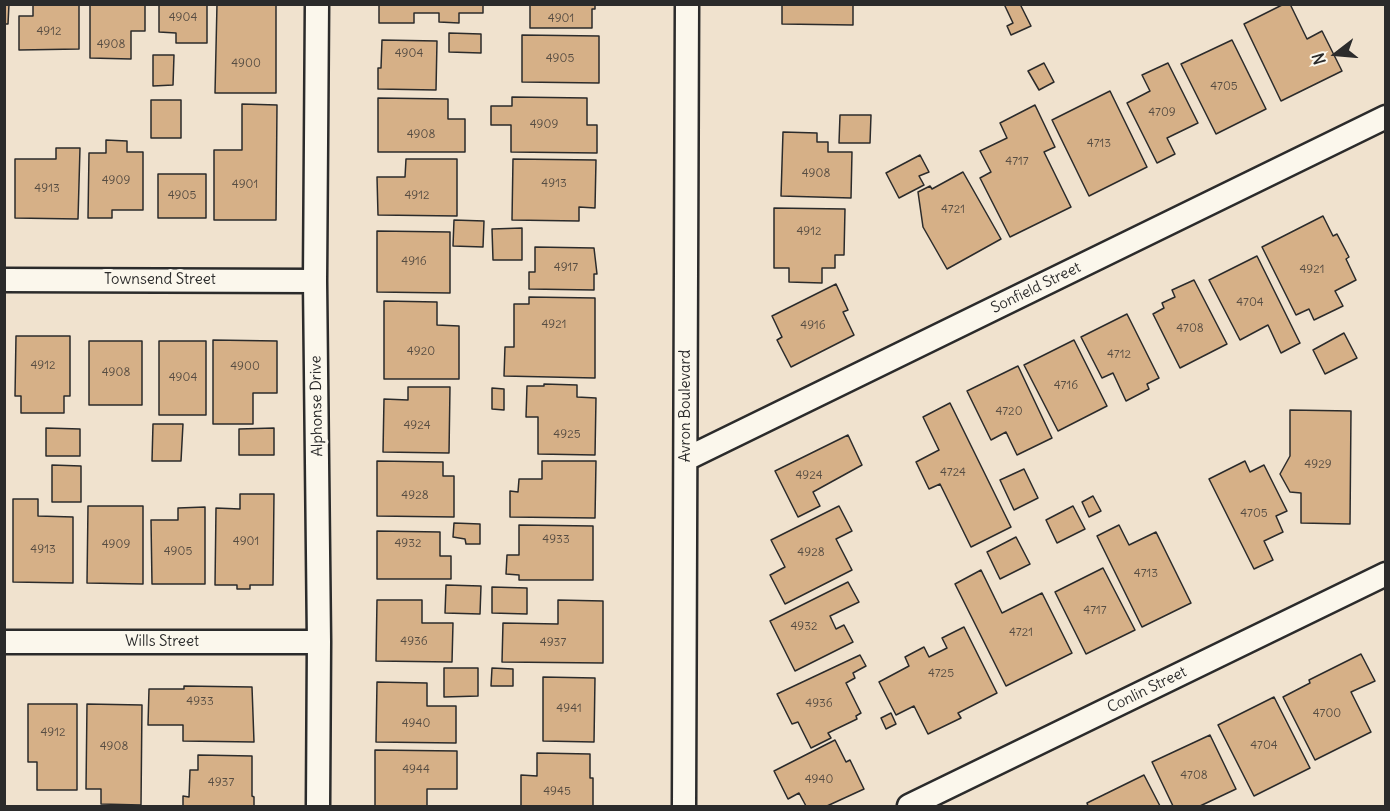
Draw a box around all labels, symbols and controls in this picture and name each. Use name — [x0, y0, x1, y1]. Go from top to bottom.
house number: 4904 — [169, 11, 197, 25]
house number: 4901 — [548, 12, 574, 26]
north arrow — [1306, 24, 1366, 84]
house number: 4912 — [36, 25, 62, 39]
house number: 4908 — [97, 38, 125, 52]
house number: 4904 — [395, 47, 423, 61]
text: N — [1308, 51, 1330, 67]
house number: 4905 — [546, 52, 574, 66]
house number: 4900 — [231, 57, 261, 71]
house number: 4705 — [1210, 80, 1238, 94]
house number: 4709 — [1148, 106, 1176, 120]
house number: 4909 — [530, 118, 558, 132]
house number: 4908 — [407, 128, 435, 142]
house number: 4713 — [1087, 137, 1111, 151]
house number: 4717 — [1005, 155, 1029, 169]
house number: 4908 — [802, 167, 830, 181]
house number: 4909 — [102, 174, 130, 188]
house number: 4913 — [541, 177, 567, 191]
house number: 4901 — [232, 178, 258, 192]
house number: 4913 — [34, 182, 60, 196]
house number: 4905 — [168, 189, 196, 203]
house number: 4912 — [404, 189, 430, 203]
house number: 4721 — [941, 203, 965, 217]
house number: 4912 — [796, 225, 822, 239]
house number: 4916 — [401, 255, 427, 269]
street label: Sonfield Street — [988, 259, 1084, 317]
house number: 4917 — [554, 261, 578, 275]
house number: 4921 — [1299, 263, 1325, 277]
street label: Townsend Street — [104, 271, 216, 289]
house number: 4704 — [1236, 296, 1264, 310]
house number: 4921 — [541, 318, 567, 332]
house number: 4916 — [800, 319, 826, 333]
house number: 4708 — [1176, 322, 1204, 336]
house number: 4920 — [407, 345, 435, 359]
house number: 4712 — [1107, 348, 1131, 362]
street label: Avron Boulevard — [677, 350, 695, 462]
street label: Alphonse Drive — [307, 355, 327, 457]
house number: 4912 — [30, 359, 56, 373]
house number: 4900 — [230, 360, 260, 374]
house number: 4908 — [102, 366, 130, 380]
house number: 4904 — [169, 371, 197, 385]
house number: 4716 — [1054, 379, 1078, 393]
house number: 4720 — [995, 405, 1023, 419]
house number: 4924 — [403, 419, 431, 433]
house number: 4925 — [553, 428, 581, 442]
house number: 4929 — [1304, 458, 1332, 472]
house number: 4724 — [940, 466, 966, 480]
house number: 4924 — [795, 469, 823, 483]
house number: 4928 — [401, 489, 429, 503]
house number: 4705 — [1240, 507, 1268, 521]
house number: 4933 — [542, 533, 570, 547]
house number: 4901 — [233, 535, 259, 549]
house number: 4932 — [394, 537, 422, 551]
house number: 4909 — [102, 538, 130, 552]
house number: 4913 — [30, 543, 56, 557]
house number: 4905 — [164, 545, 192, 559]
house number: 4928 — [797, 546, 825, 560]
house number: 4713 — [1134, 567, 1158, 581]
house number: 4717 — [1083, 604, 1107, 618]
house number: 4932 — [790, 620, 818, 634]
house number: 4721 — [1009, 626, 1033, 640]
street label: Wills Street — [125, 633, 199, 651]
house number: 4936 — [400, 635, 428, 649]
house number: 4937 — [540, 636, 566, 650]
street label: Conlin Street — [1104, 663, 1190, 717]
house number: 4725 — [928, 667, 954, 681]
house number: 4933 — [186, 695, 214, 709]
house number: 4936 — [805, 697, 833, 711]
house number: 4941 — [556, 702, 582, 716]
house number: 4700 — [1313, 707, 1341, 721]
house number: 4940 — [402, 717, 430, 731]
house number: 4912 — [40, 726, 66, 740]
house number: 4704 — [1250, 739, 1278, 753]
house number: 4908 — [100, 740, 128, 754]
house number: 4944 — [402, 763, 430, 777]
house number: 4708 — [1180, 769, 1208, 783]
house number: 4940 — [805, 773, 833, 787]
house number: 4937 — [208, 776, 234, 790]
house number: 4945 — [543, 785, 571, 799]

